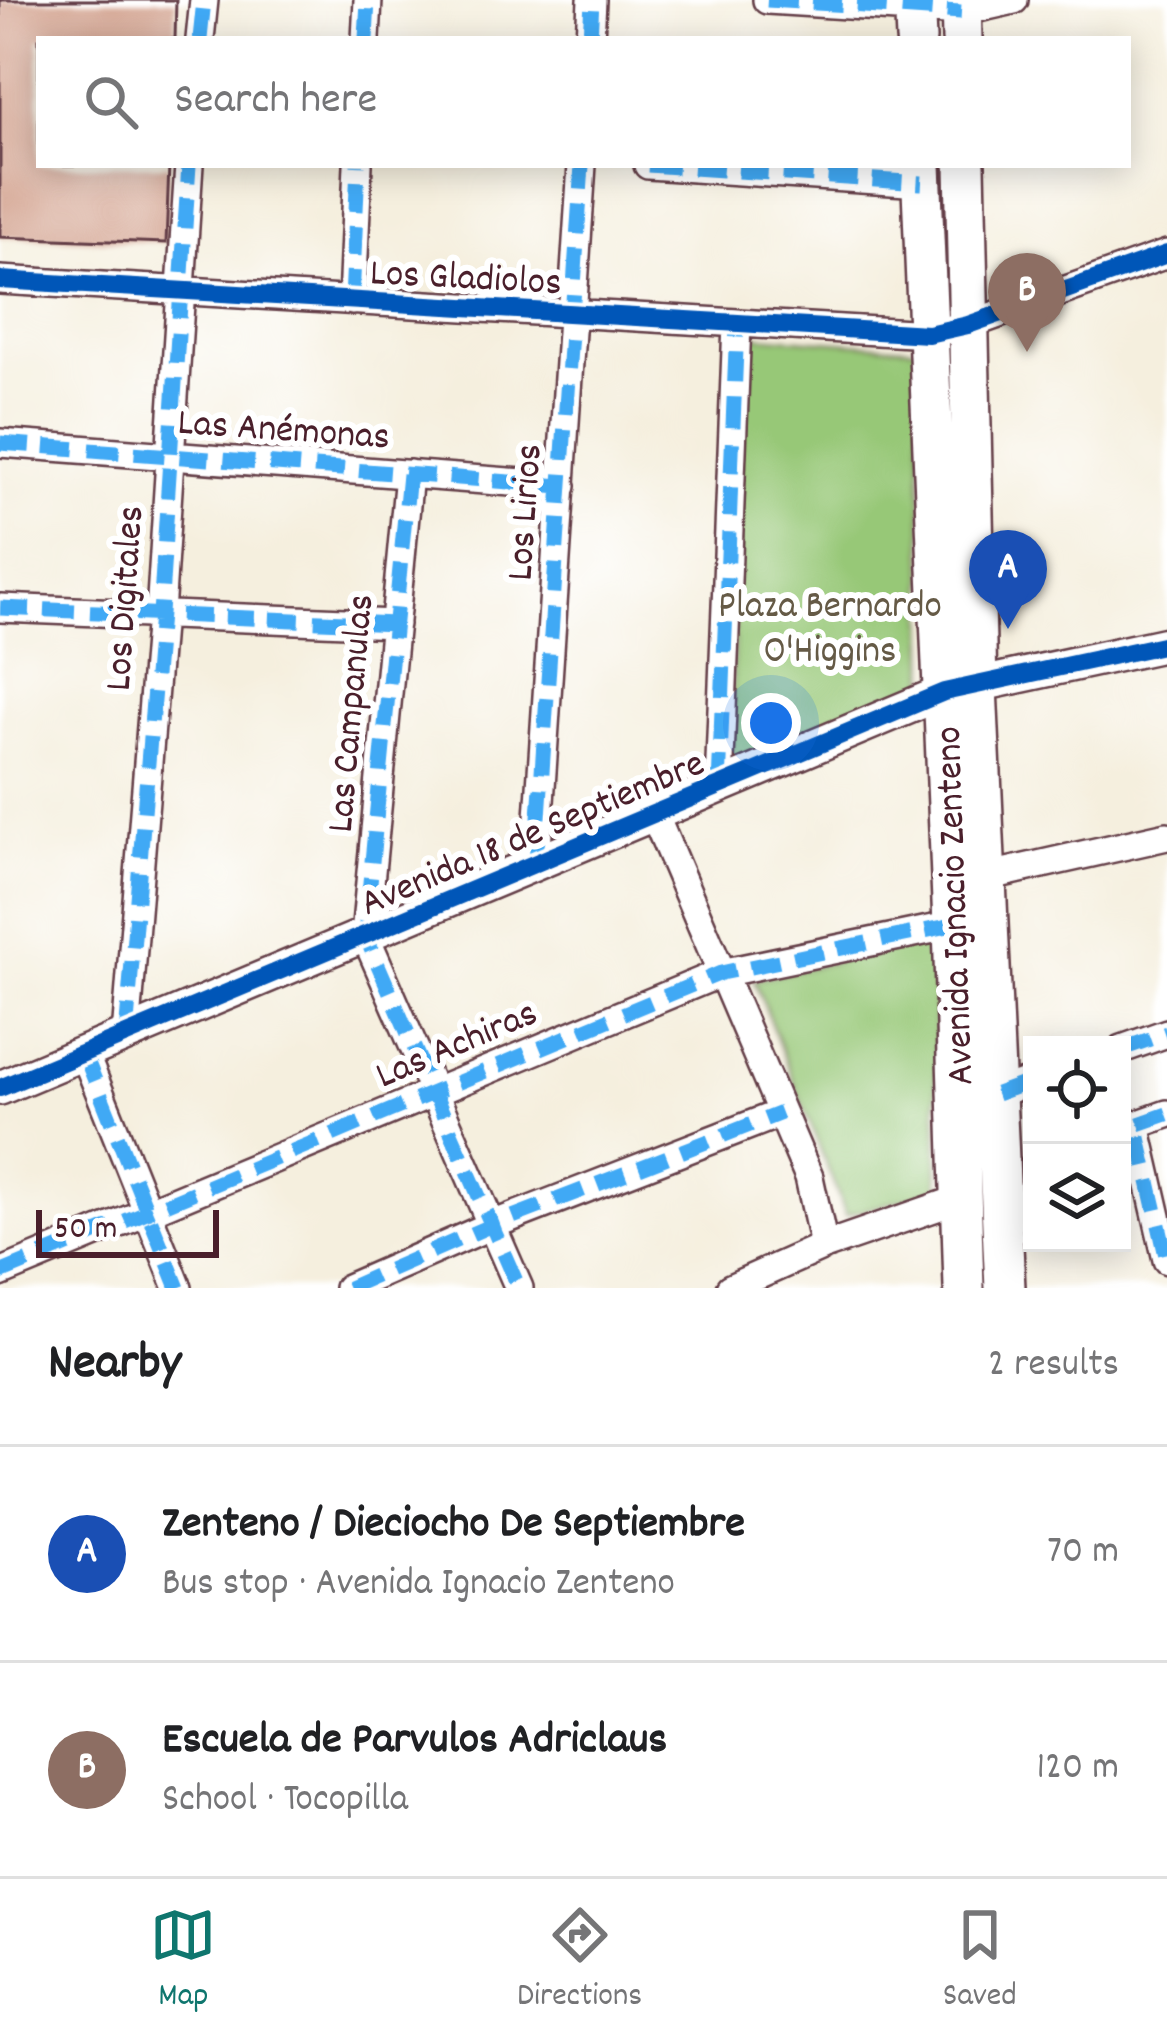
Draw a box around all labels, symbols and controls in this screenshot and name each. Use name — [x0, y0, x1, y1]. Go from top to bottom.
search box — [36, 36, 1131, 168]
icon: search — [78, 69, 144, 135]
text: Search here — [174, 70, 377, 134]
street label: Los Gladiolos — [368, 248, 563, 313]
pin: B — [988, 253, 1066, 352]
street label: Las Anémonas — [176, 398, 392, 467]
street label: Los Lirios — [495, 442, 560, 583]
street label: Los Digitales — [94, 504, 161, 693]
pin: A — [969, 530, 1047, 629]
park label: Plaza Bernardo O'Higgins — [718, 581, 942, 681]
street label: Las Campanulas — [316, 592, 391, 835]
your location — [741, 693, 801, 753]
street label: Avenida Ignacio Zenteno — [924, 725, 991, 1086]
street label: Avenida 18 de Septiembre — [353, 739, 714, 933]
street label: Las Achiras — [368, 988, 547, 1106]
map controls — [1023, 1036, 1131, 1252]
button: locate — [1023, 1036, 1131, 1144]
button: layers — [1023, 1144, 1131, 1252]
scale bar — [36, 1204, 219, 1257]
text: 50 m — [54, 1207, 118, 1254]
text: Nearby — [48, 1330, 181, 1402]
text: 2 results — [988, 1339, 1119, 1394]
text: Zenteno / Dieciocho De Septiembre — [162, 1494, 745, 1558]
text: A — [76, 1526, 98, 1581]
text: 70 m — [1047, 1526, 1119, 1581]
text: Bus stop · Avenida Ignacio Zenteno — [162, 1558, 675, 1613]
text: Escuela de Parvulos Adriclaus — [162, 1710, 667, 1774]
text: B — [78, 1742, 96, 1797]
text: 120 m — [1036, 1742, 1119, 1797]
text: School · Tocopilla — [162, 1774, 408, 1829]
tab: Map — [150, 1902, 216, 2021]
tab: Directions — [517, 1902, 642, 2021]
tab: Saved — [943, 1902, 1017, 2021]

